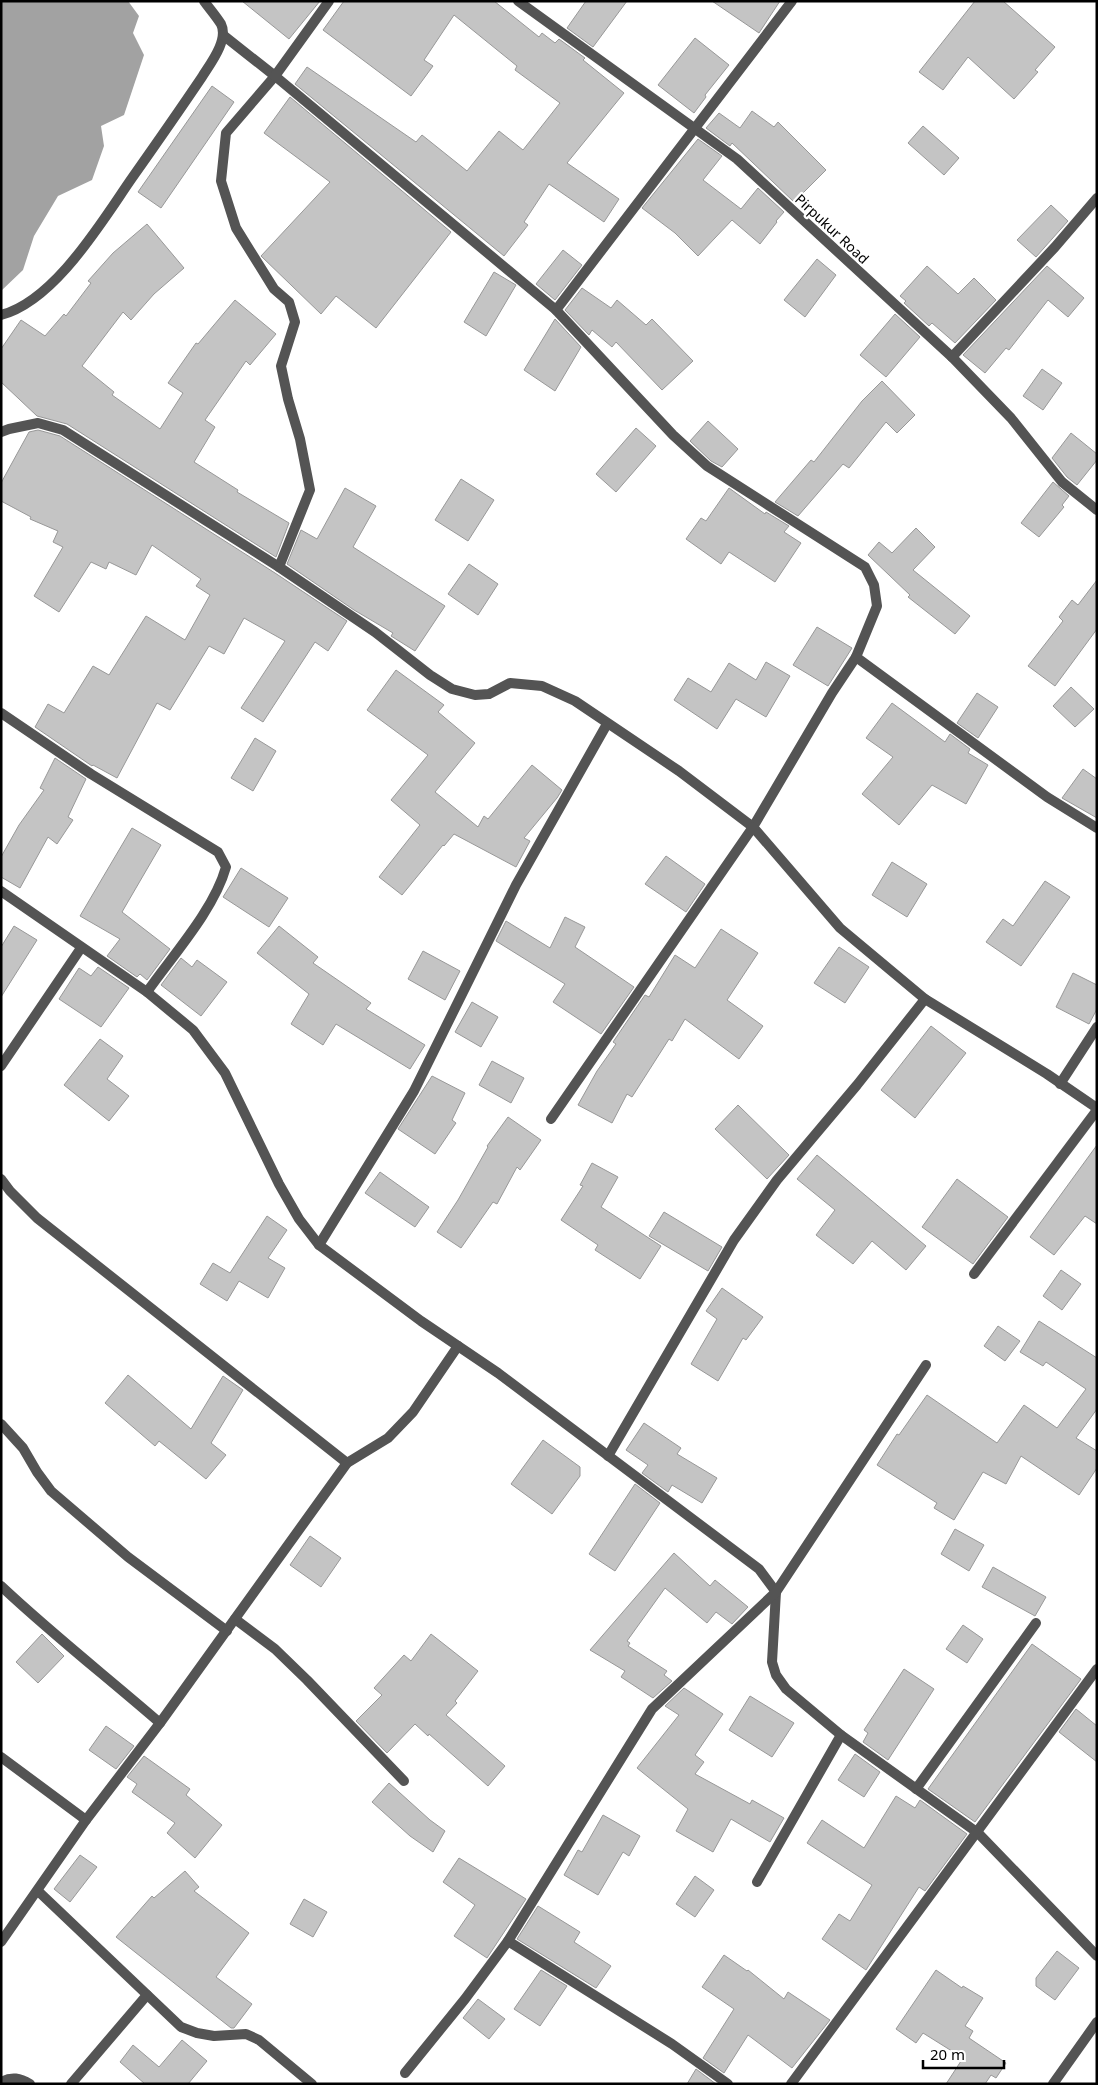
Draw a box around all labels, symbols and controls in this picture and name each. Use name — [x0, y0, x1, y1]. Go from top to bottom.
street label: Pirpukur Road — [791, 190, 873, 268]
scale bar — [923, 2038, 1004, 2070]
text: 20 m — [930, 2044, 965, 2064]

